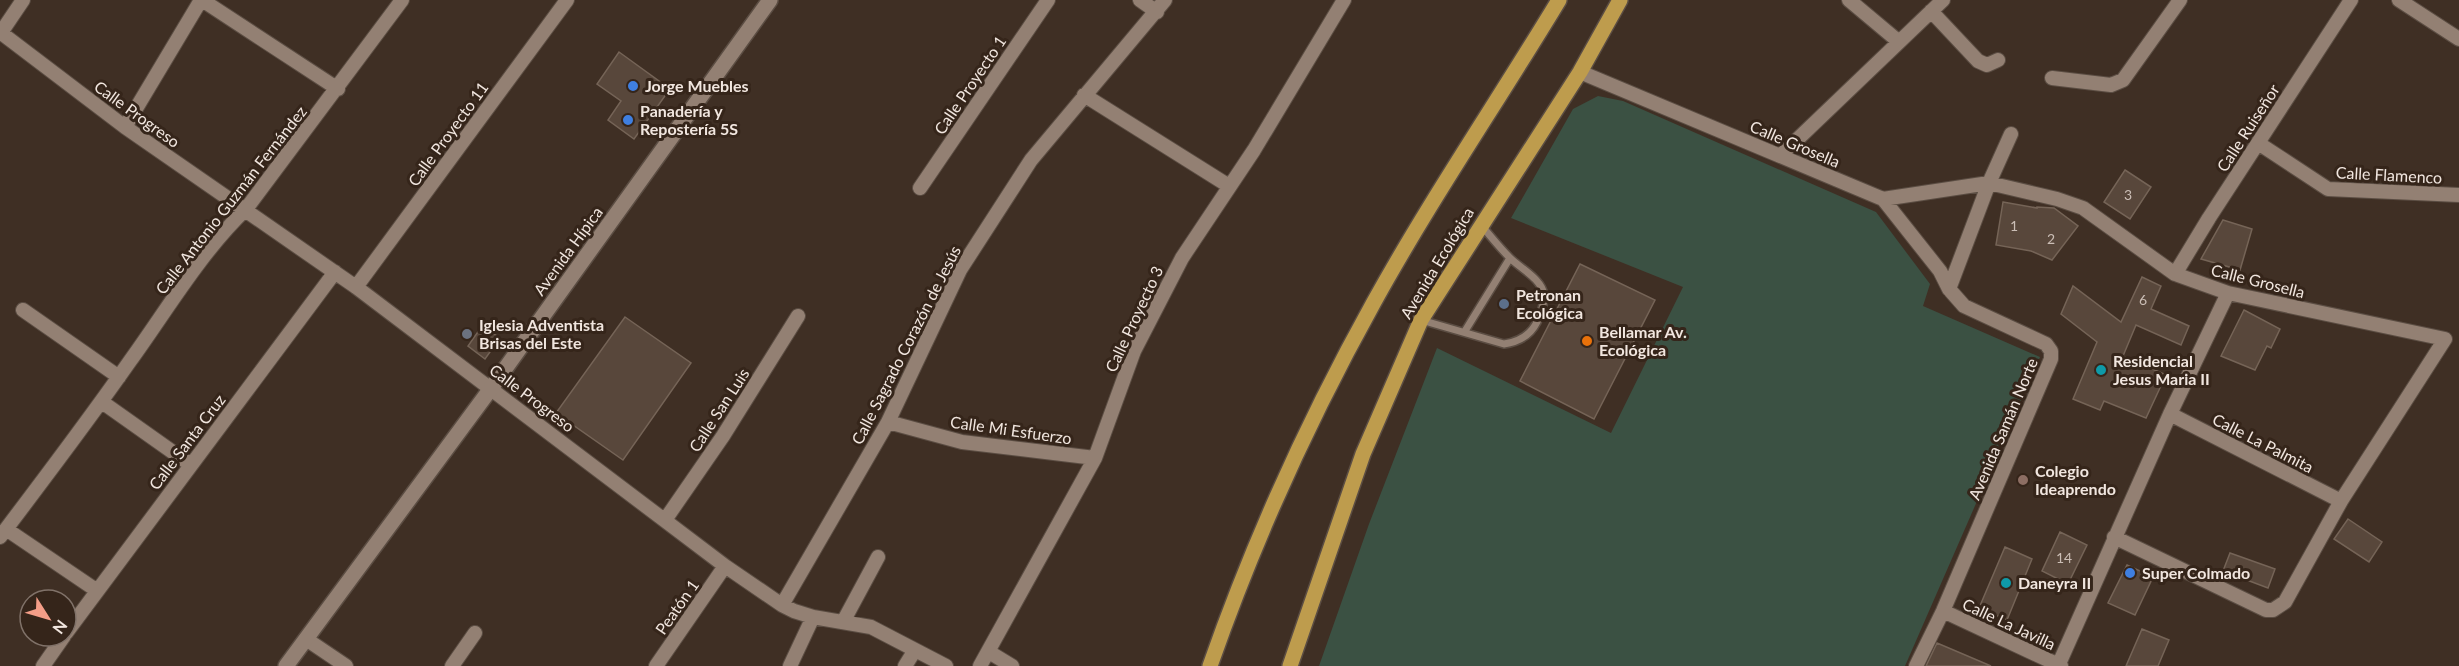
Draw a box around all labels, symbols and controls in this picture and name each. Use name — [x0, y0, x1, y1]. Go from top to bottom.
street label: Calle Proyecto 1 — [930, 32, 1010, 138]
street label: Calle Progreso — [91, 76, 184, 151]
place label: Jorge Muebles — [645, 76, 749, 95]
street label: Calle Proyecto 11 — [403, 78, 492, 189]
marker: Jorge Muebles — [626, 79, 640, 93]
street label: Calle Ruiseñor — [2212, 80, 2283, 175]
place label: Panadería y Repostería 5S — [640, 101, 738, 138]
street label: Calle Antonio Guzmán Fernández — [151, 102, 310, 298]
marker: Panadería y Repostería 5S — [621, 113, 635, 127]
street label: Calle Grosella — [1747, 116, 1843, 171]
street label: Calle Flamenco — [2335, 162, 2443, 187]
house number: 3 — [2124, 186, 2132, 203]
street label: Avenida Hípica — [529, 203, 606, 299]
street label: Avenida Ecológica — [1396, 204, 1477, 322]
house number: 1 — [2010, 217, 2018, 234]
house number: 2 — [2047, 230, 2055, 247]
street label: Calle Sagrado Corazón de Jesús — [847, 242, 964, 447]
street label: Calle Grosella — [2209, 260, 2307, 301]
street label: Calle Proyecto 3 — [1101, 263, 1166, 375]
place label: Petronan Ecológica — [1516, 285, 1583, 322]
house number: 6 — [2139, 291, 2147, 308]
marker: Petronan Ecológica — [1497, 297, 1511, 311]
place label: Iglesia Adventista Brisas del Este — [479, 315, 604, 352]
place label: Bellamar Av. Ecológica — [1599, 322, 1687, 359]
marker: Iglesia Adventista Brisas del Este — [460, 327, 474, 341]
marker: Bellamar Av. Ecológica — [1580, 334, 1594, 348]
place label: Residencial Jesus Maria II — [2113, 351, 2210, 388]
street label: Avenida Samán Norte — [1964, 355, 2041, 503]
street label: Calle Progreso — [486, 360, 578, 436]
marker: Residencial Jesus Maria II — [2094, 363, 2108, 377]
street label: Calle San Luis — [685, 364, 753, 455]
street label: Calle Santa Cruz — [145, 390, 229, 493]
street label: Calle La Palmita — [2210, 409, 2317, 476]
street label: Calle Mi Esfuerzo — [949, 412, 1073, 447]
place label: Colegio Ideaprendo — [2035, 461, 2116, 498]
marker: Colegio Ideaprendo — [2016, 473, 2030, 487]
house number: 14 — [2056, 549, 2072, 566]
place label: Super Colmado — [2142, 563, 2250, 582]
marker: Super Colmado — [2123, 566, 2137, 580]
place label: Daneyra II — [2018, 573, 2091, 592]
street label: Peatón 1 — [651, 576, 702, 638]
marker: Daneyra II — [1999, 576, 2013, 590]
north arrow — [18, 588, 78, 648]
street label: Calle La Javilla — [1960, 594, 2059, 653]
text: N — [49, 617, 72, 638]

